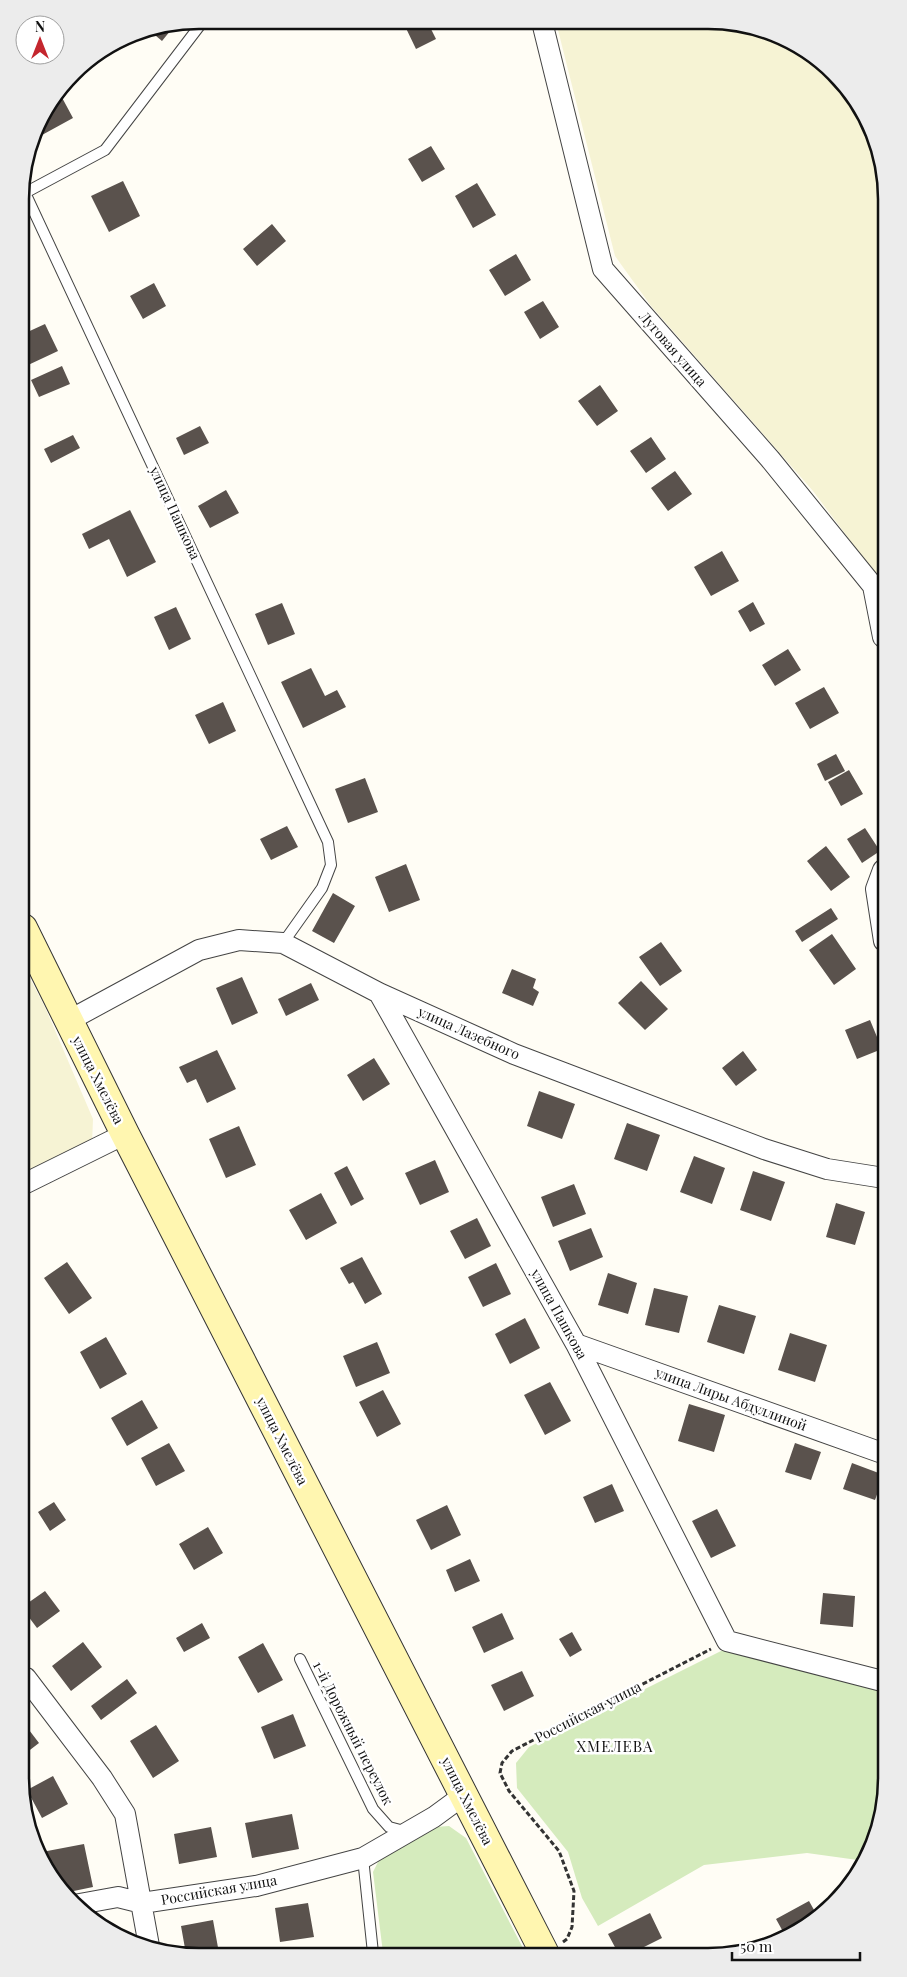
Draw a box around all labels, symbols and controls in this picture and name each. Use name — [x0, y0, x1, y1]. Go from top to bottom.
north arrow — [15, 15, 65, 65]
text: N — [35, 17, 45, 36]
street label: Луговая улица — [635, 306, 711, 390]
street label: улица Пашкова — [145, 462, 205, 562]
street label: улица Лазебного — [414, 1001, 523, 1064]
street label: улица Хмелёва — [68, 1032, 129, 1127]
street label: улица Пашкова — [526, 1264, 592, 1362]
street label: улица Лиры Абдуллиной — [652, 1362, 810, 1435]
street label: улица Хмелёва — [252, 1393, 313, 1488]
street label: 1-й Дорожный переулок — [309, 1658, 398, 1808]
street label: Российская улица — [531, 1676, 644, 1747]
district label: ХМЕЛЕВА — [577, 1736, 653, 1756]
street label: улица Хмелёва — [437, 1753, 498, 1848]
street label: Российская улица — [159, 1870, 278, 1909]
scale bar — [732, 1930, 860, 1962]
text: 50 m — [740, 1936, 773, 1956]

